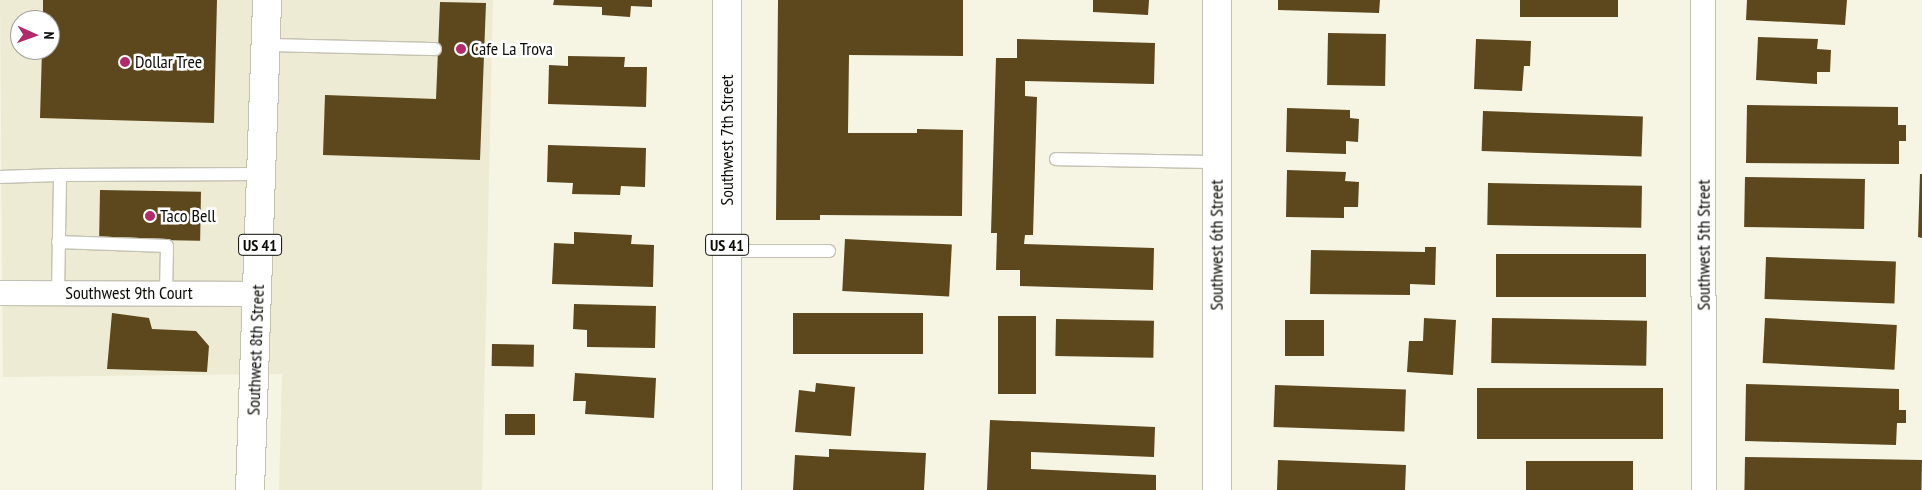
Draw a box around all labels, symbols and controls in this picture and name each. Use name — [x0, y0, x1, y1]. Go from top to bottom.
north arrow — [10, 10, 60, 60]
text: N — [40, 31, 58, 40]
place label: Cafe La Trova — [471, 38, 553, 60]
marker: Cafe La Trova — [455, 43, 467, 55]
place label: Dollar Tree — [135, 51, 203, 73]
marker: Dollar Tree — [119, 56, 131, 68]
street label: Southwest 7th Street — [716, 75, 738, 205]
street label: Southwest 6th Street — [1206, 180, 1228, 310]
street label: Southwest 5th Street — [1693, 180, 1715, 310]
place label: Taco Bell — [160, 205, 216, 227]
marker: Taco Bell — [144, 210, 156, 222]
road number: US 41 — [238, 232, 282, 258]
road number: US 41 — [704, 232, 750, 258]
street label: Southwest 9th Court — [65, 282, 193, 304]
street label: Southwest 8th Street — [243, 284, 269, 416]

